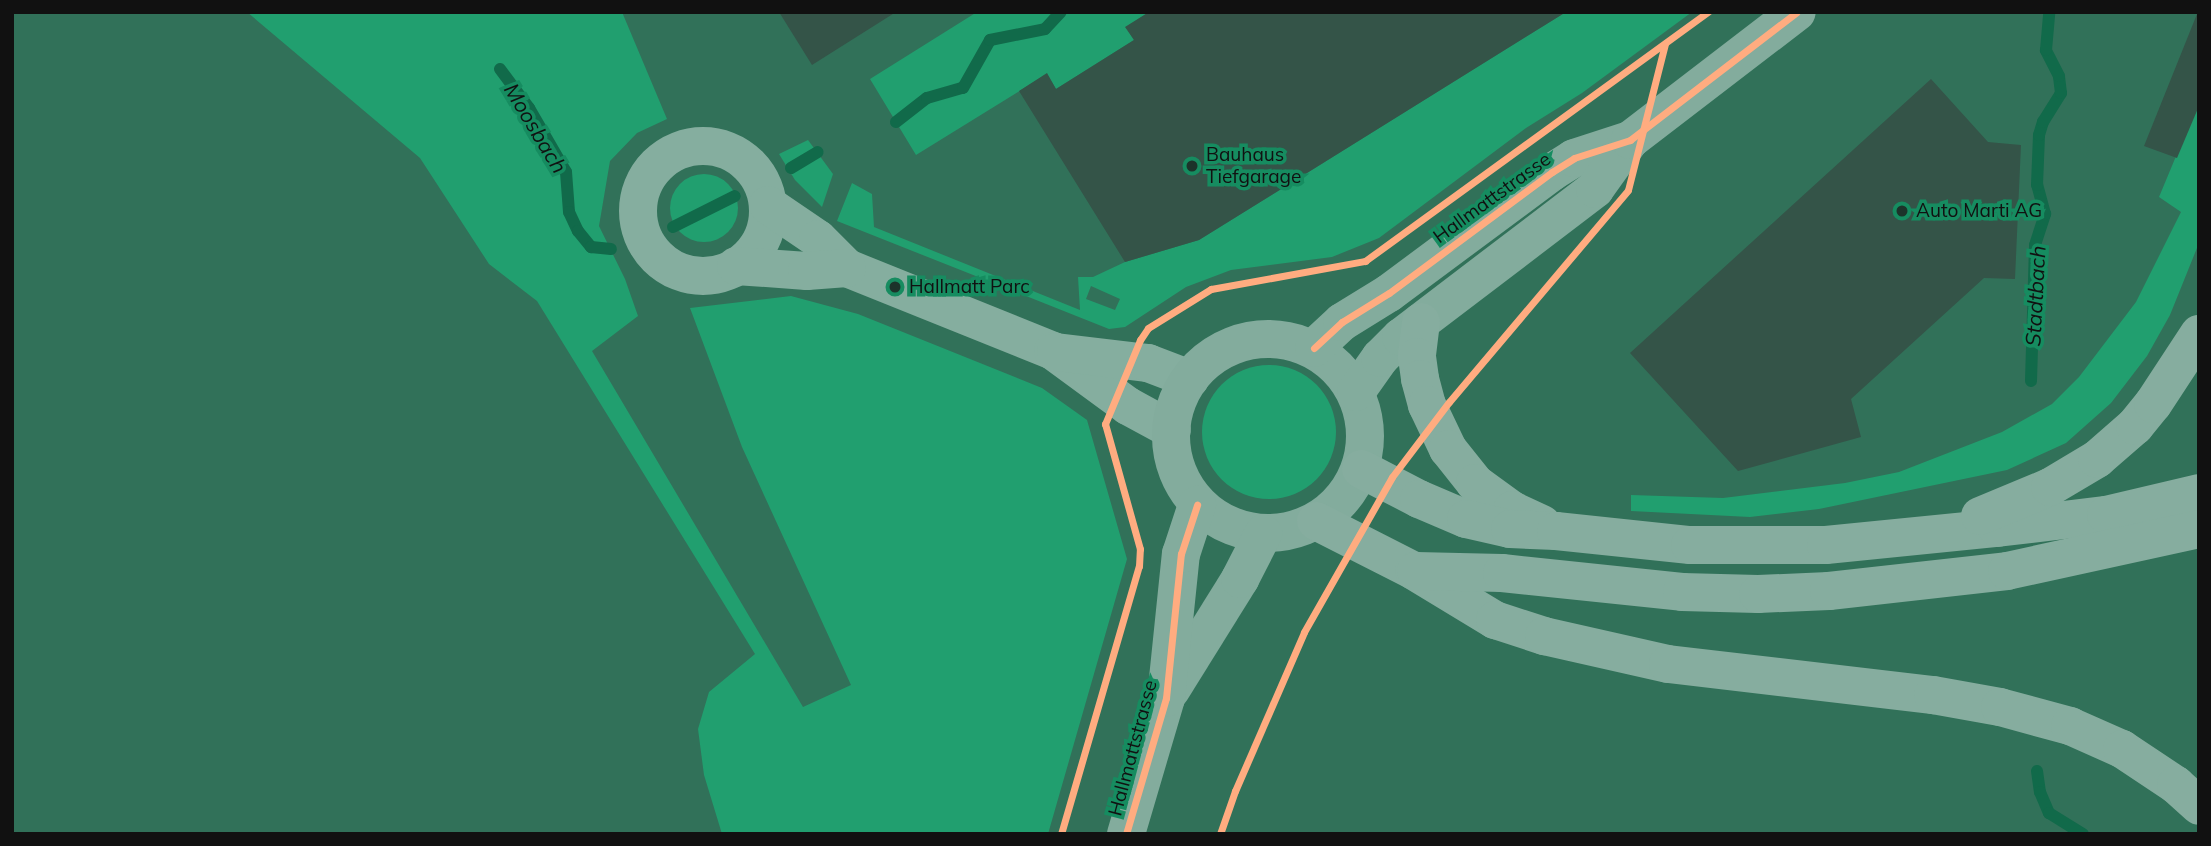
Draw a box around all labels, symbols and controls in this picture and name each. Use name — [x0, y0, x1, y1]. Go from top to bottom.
water label: Moosbach — [499, 79, 573, 177]
place label: Bauhaus Tiefgarage — [1206, 144, 1301, 188]
street label: Hallmattstrasse — [1429, 148, 1555, 248]
marker: Bauhaus Tiefgarage — [1184, 158, 1200, 174]
place label: Auto Marti AG — [1916, 200, 2042, 222]
marker: Auto Marti AG — [1894, 203, 1910, 219]
water label: Stadtbach — [2020, 245, 2050, 347]
place label: Hallmatt Parc — [909, 276, 1030, 298]
marker: Hallmatt Parc — [887, 279, 903, 295]
street label: Hallmattstrasse — [1104, 678, 1162, 818]

